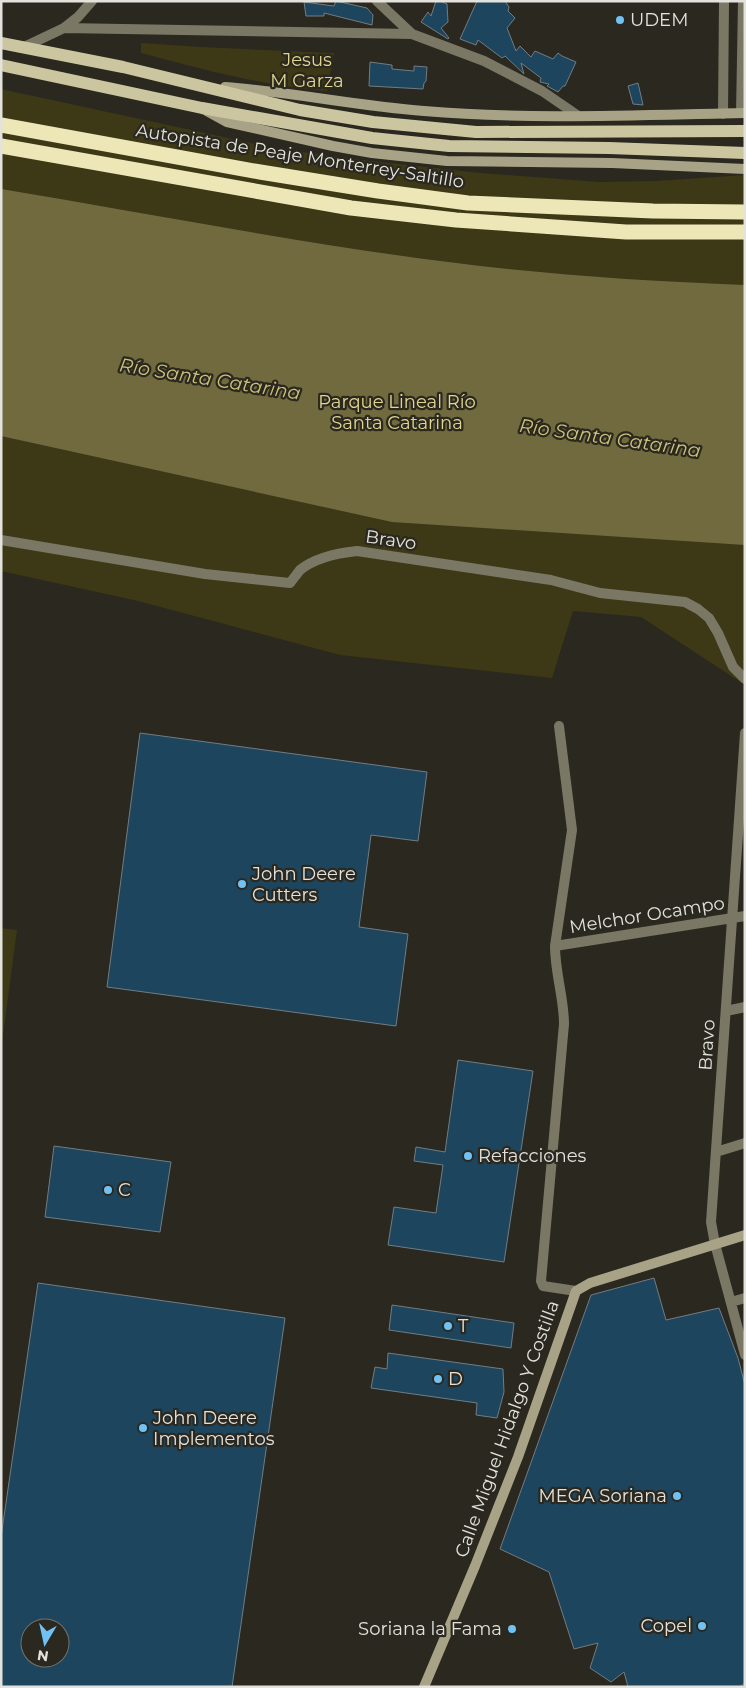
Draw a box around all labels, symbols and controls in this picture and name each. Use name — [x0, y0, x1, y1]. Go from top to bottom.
place label: UDEM — [630, 9, 688, 31]
marker: UDEM — [614, 14, 626, 26]
park label: Jesus M Garza — [270, 49, 344, 92]
street label: Autopista de Peaje Monterrey-Saltillo — [134, 119, 466, 193]
water label: Río Santa Catarina — [118, 353, 302, 405]
park label: Parque Lineal Río Santa Catarina — [318, 391, 476, 434]
water label: Río Santa Catarina — [518, 414, 702, 462]
street label: Bravo — [364, 526, 418, 554]
place label: John Deere Cutters — [251, 863, 356, 906]
marker: John Deere Cutters — [236, 878, 248, 890]
street label: Melchor Ocampo — [568, 892, 726, 938]
street label: Bravo — [694, 1019, 720, 1071]
place label: Refacciones — [478, 1145, 587, 1167]
marker: Refacciones — [462, 1150, 474, 1162]
place label: C — [118, 1179, 131, 1201]
marker: C — [102, 1184, 114, 1196]
street label: Calle Miguel Hidalgo Y Costilla — [450, 1297, 564, 1561]
place label: T — [458, 1315, 469, 1337]
marker: T — [442, 1320, 454, 1332]
place label: D — [448, 1368, 463, 1390]
marker: D — [432, 1373, 444, 1385]
place label: John Deere Implementos — [152, 1407, 275, 1450]
marker: John Deere Implementos — [137, 1422, 149, 1434]
place label: MEGA Soriana — [539, 1485, 667, 1507]
marker: MEGA Soriana — [671, 1490, 683, 1502]
place label: Copel — [640, 1615, 692, 1637]
north arrow — [20, 1618, 70, 1668]
place label: Soriana la Fama — [358, 1618, 502, 1640]
marker: Copel — [696, 1620, 708, 1632]
marker: Soriana la Fama — [506, 1623, 518, 1635]
text: N — [36, 1646, 50, 1666]

